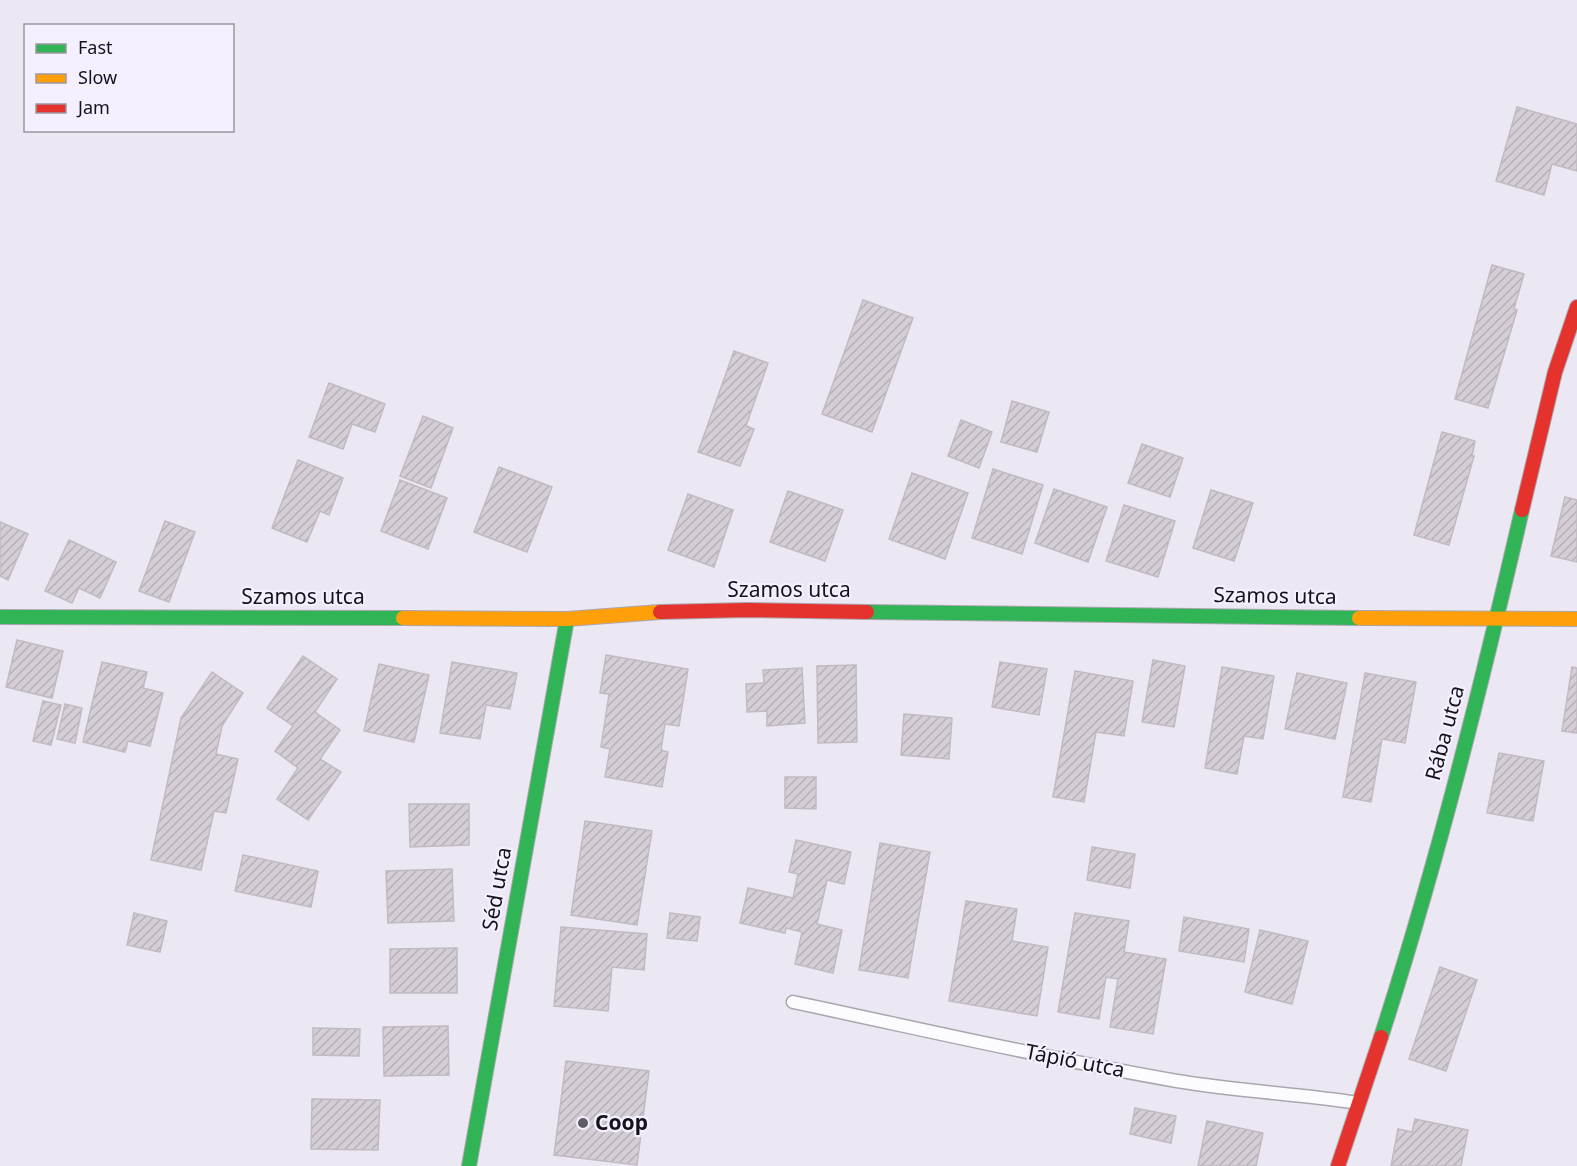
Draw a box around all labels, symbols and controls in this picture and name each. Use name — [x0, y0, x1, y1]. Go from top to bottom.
legend — [24, 24, 234, 132]
text: Fast — [78, 35, 113, 59]
text: Slow — [78, 65, 117, 89]
text: Jam — [76, 95, 110, 119]
street label: Szamos utca — [727, 575, 851, 603]
street label: Szamos utca — [1213, 580, 1337, 610]
street label: Szamos utca — [241, 582, 365, 610]
street label: Rába utca — [1418, 682, 1470, 783]
street label: Séd utca — [475, 845, 517, 933]
street label: Tápió utca — [1023, 1037, 1127, 1083]
place label: Coop — [595, 1108, 648, 1136]
marker: Coop — [576, 1116, 590, 1130]

